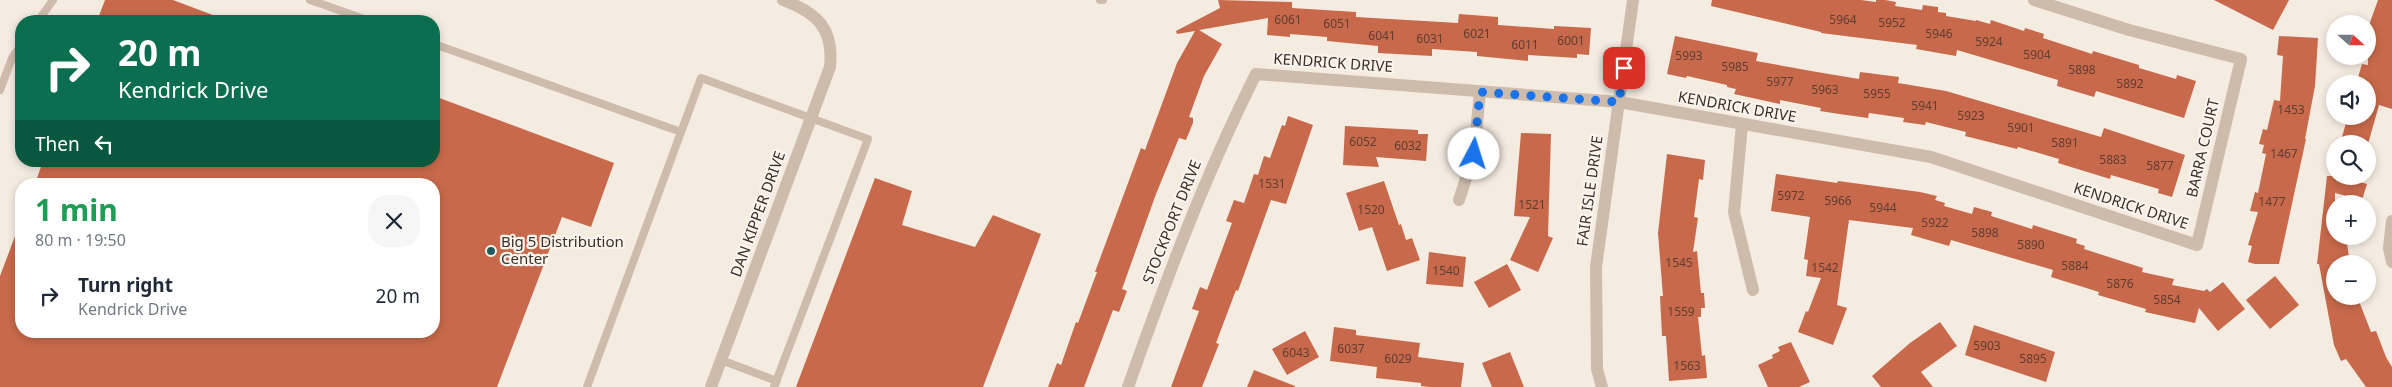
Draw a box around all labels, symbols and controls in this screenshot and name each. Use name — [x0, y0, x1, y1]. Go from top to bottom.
house number: 6061 — [1274, 11, 1302, 28]
house number: 5964 — [1829, 11, 1857, 28]
house number: 5952 — [1878, 14, 1906, 31]
house number: 6051 — [1323, 15, 1351, 32]
north arrow — [2326, 15, 2376, 65]
map controls — [2326, 15, 2376, 305]
house number: 6021 — [1463, 25, 1491, 42]
house number: 5946 — [1925, 25, 1953, 42]
house number: 6041 — [1368, 27, 1396, 44]
text: 20 m — [118, 29, 201, 76]
house number: 6031 — [1416, 30, 1444, 47]
house number: 6001 — [1557, 32, 1585, 49]
house number: 5924 — [1975, 33, 2003, 50]
icon: right — [35, 35, 100, 100]
house number: 6011 — [1511, 36, 1539, 53]
house number: 5904 — [2023, 46, 2051, 63]
pin — [1603, 47, 1645, 89]
house number: 5993 — [1675, 47, 1703, 64]
street label: KENDRICK DRIVE — [1273, 48, 1394, 76]
icon: arrive — [1610, 54, 1638, 82]
house number: 5985 — [1721, 58, 1749, 75]
house number: 5898 — [2068, 61, 2096, 78]
house number: 5977 — [1766, 73, 1794, 90]
text: Kendrick Drive — [118, 74, 268, 104]
house number: 5892 — [2116, 75, 2144, 92]
button: sound — [2326, 75, 2376, 125]
house number: 5963 — [1811, 81, 1839, 98]
house number: 5955 — [1863, 85, 1891, 102]
street label: KENDRICK DRIVE — [1676, 86, 1798, 126]
street label: BARRA COURT — [2181, 96, 2223, 199]
house number: 5941 — [1911, 97, 1939, 114]
house number: 1453 — [2277, 101, 2305, 118]
house number: 5923 — [1957, 107, 1985, 124]
house number: 5901 — [2007, 119, 2035, 136]
position arrow — [1447, 127, 1499, 179]
icon: left — [90, 130, 118, 158]
text: Then — [35, 131, 80, 157]
house number: 6052 — [1349, 133, 1377, 150]
street label: FAIR ISLE DRIVE — [1571, 134, 1607, 247]
house number: 5891 — [2051, 134, 2079, 151]
button: search — [2326, 135, 2376, 185]
house number: 6032 — [1394, 137, 1422, 154]
house number: 1467 — [2270, 145, 2298, 162]
street label: DAN KIPPER DRIVE — [725, 148, 789, 279]
house number: 5883 — [2099, 151, 2127, 168]
street label: STOCKPORT DRIVE — [1137, 157, 1205, 286]
house number: 5877 — [2146, 157, 2174, 174]
house number: 1531 — [1258, 175, 1286, 192]
street label: KENDRICK DRIVE — [2071, 177, 2191, 233]
house number: 5972 — [1777, 187, 1805, 204]
text: 1 min — [35, 189, 118, 230]
house number: 5966 — [1824, 192, 1852, 209]
house number: 1477 — [2258, 193, 2286, 210]
button: close — [368, 195, 420, 247]
button: + — [2326, 195, 2376, 245]
house number: 1521 — [1518, 196, 1546, 213]
house number: 5944 — [1869, 199, 1897, 216]
house number: 1520 — [1357, 201, 1385, 218]
house number: 5922 — [1921, 214, 1949, 231]
house number: 5898 — [1971, 224, 1999, 241]
text: 80 m · 19:50 — [35, 229, 126, 251]
place label: Big 5 Distribution Center — [501, 231, 624, 268]
house number: 5890 — [2017, 236, 2045, 253]
marker: Big 5 Distribution Center — [485, 245, 497, 257]
house number: 1545 — [1665, 254, 1693, 271]
button: − — [2326, 255, 2376, 305]
house number: 5884 — [2061, 257, 2089, 274]
house number: 1542 — [1811, 259, 1839, 276]
house number: 1540 — [1432, 262, 1460, 279]
text: Turn right — [78, 272, 173, 298]
house number: 5876 — [2106, 275, 2134, 292]
icon: right — [35, 282, 63, 310]
text: 20 m — [376, 283, 420, 309]
house number: 5854 — [2153, 291, 2181, 308]
text: Kendrick Drive — [78, 298, 187, 320]
house number: 1559 — [1667, 303, 1695, 320]
house number: 5903 — [1973, 337, 2001, 354]
house number: 6037 — [1337, 340, 1365, 357]
house number: 6043 — [1282, 344, 1310, 361]
house number: 6029 — [1384, 350, 1412, 367]
house number: 5895 — [2019, 350, 2047, 367]
house number: 1563 — [1673, 357, 1701, 374]

